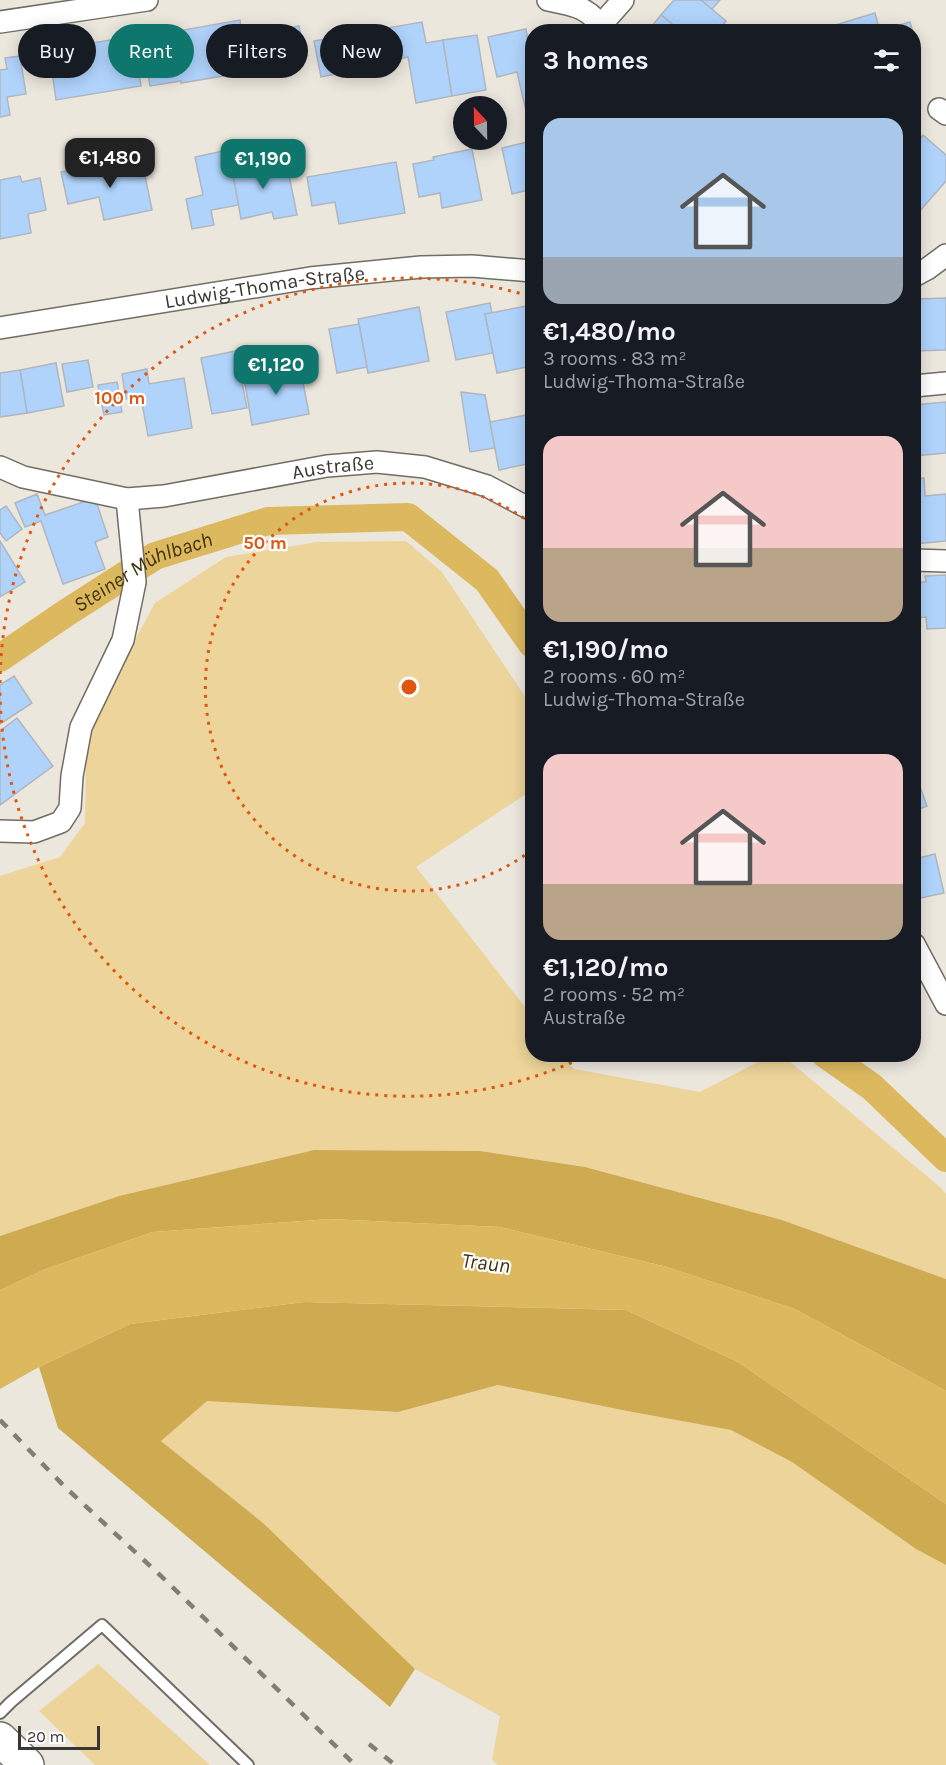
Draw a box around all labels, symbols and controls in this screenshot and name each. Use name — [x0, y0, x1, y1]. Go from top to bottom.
chip: Buy — [18, 24, 96, 78]
chip: Rent — [108, 24, 194, 78]
chip: Filters — [206, 24, 308, 78]
chip: New — [320, 24, 403, 78]
icon: filters — [870, 44, 903, 77]
text: 3 homes — [543, 45, 649, 76]
north arrow — [453, 96, 507, 150]
map controls — [453, 96, 507, 150]
pin: €1,480 — [61, 138, 159, 189]
pin: €1,190 — [214, 139, 312, 190]
text: €1,480 — [79, 146, 141, 169]
text: €1,190 — [235, 147, 291, 170]
icon: home — [669, 157, 777, 265]
street label: Ludwig-Thoma-Straße — [163, 262, 366, 313]
text: €1,480/mo — [543, 316, 676, 347]
pin: €1,120 — [227, 345, 325, 396]
text: 3 rooms · 83 m² — [543, 347, 687, 370]
text: €1,120 — [248, 353, 304, 376]
text: Ludwig-Thoma-Straße — [543, 370, 745, 393]
text: 100 m — [95, 387, 145, 409]
street label: Austraße — [290, 451, 375, 484]
icon: home — [669, 475, 777, 583]
water label: Steiner Mühlbach — [69, 527, 215, 617]
text: 50 m — [243, 532, 287, 554]
text: €1,190/mo — [543, 634, 669, 665]
text: 2 rooms · 60 m² — [543, 665, 686, 688]
centre of rings — [399, 677, 419, 697]
text: Ludwig-Thoma-Straße — [543, 688, 745, 711]
icon: home — [669, 793, 777, 901]
text: €1,120/mo — [543, 952, 668, 983]
text: 2 rooms · 52 m² — [543, 983, 685, 1006]
text: Austraße — [543, 1006, 625, 1029]
water label: Traun — [460, 1248, 512, 1278]
scale bar — [18, 1723, 100, 1750]
text: 20 m — [27, 1727, 65, 1746]

